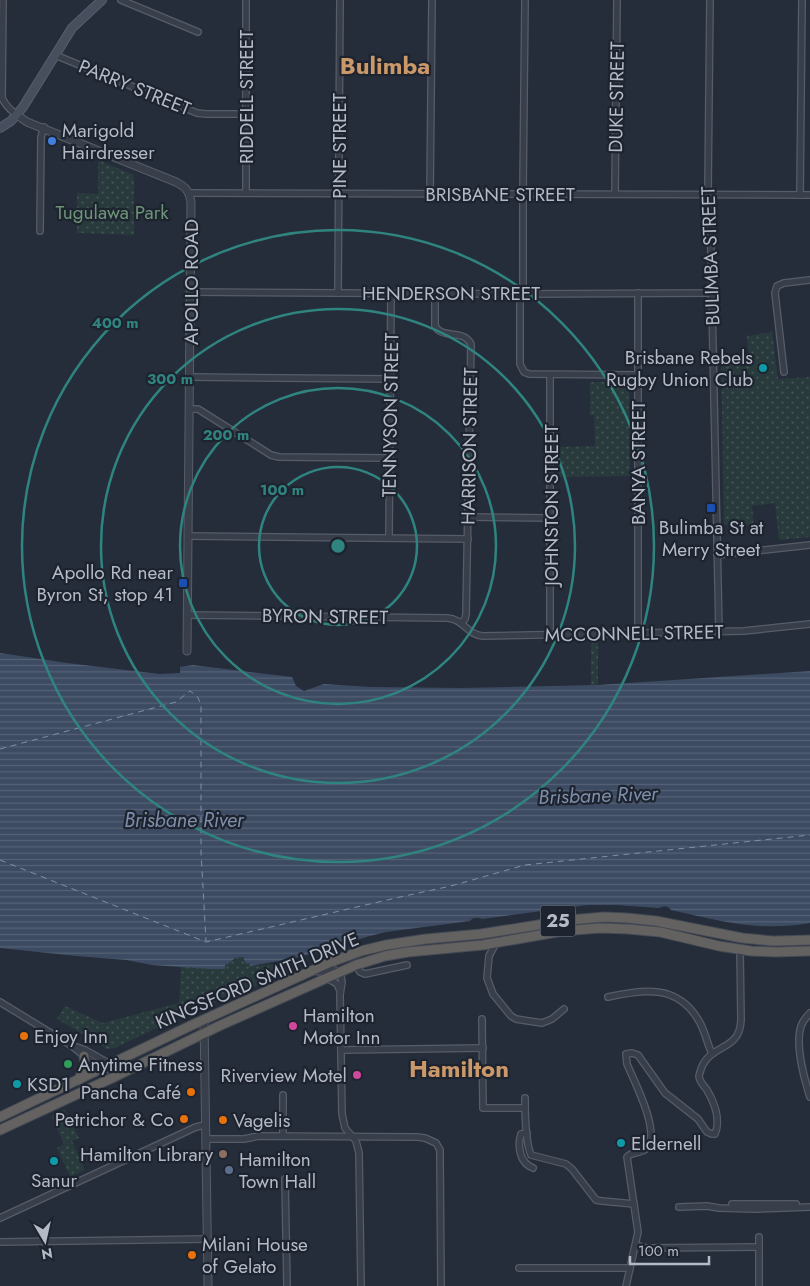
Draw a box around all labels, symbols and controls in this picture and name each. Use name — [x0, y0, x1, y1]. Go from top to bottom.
street label: RIDDELL STREET — [233, 30, 260, 164]
street label: DUKE STREET — [602, 41, 631, 153]
district label: Bulimba — [340, 48, 430, 83]
street label: PARRY STREET — [75, 53, 195, 122]
street label: PINE STREET — [326, 93, 353, 199]
place label: Marigold Hairdresser — [62, 117, 155, 166]
marker: Marigold Hairdresser — [46, 135, 58, 147]
street label: BRISBANE STREET — [425, 181, 575, 208]
street label: BULIMBA STREET — [695, 186, 726, 326]
park label: Tugulawa Park — [55, 199, 169, 226]
street label: APOLLO ROAD — [178, 219, 205, 345]
street label: HENDERSON STREET — [362, 280, 540, 307]
text: 400 m — [91, 312, 139, 334]
street label: TENNYSON STREET — [376, 332, 405, 498]
place label: Brisbane Rebels Rugby Union Club — [606, 344, 753, 393]
marker: Brisbane Rebels Rugby Union Club — [757, 362, 769, 374]
street label: HARRISON STREET — [455, 367, 484, 525]
text: 300 m — [147, 368, 193, 390]
street label: BANYA STREET — [625, 401, 652, 525]
text: 200 m — [203, 424, 249, 446]
street label: JOHNSTON STREET — [538, 424, 565, 589]
text: 100 m — [260, 479, 304, 501]
marker: Bulimba St at Merry Street — [705, 502, 717, 514]
place label: Bulimba St at Merry Street — [659, 514, 764, 563]
centre of rings — [329, 537, 347, 555]
place label: Apollo Rd near Byron St, stop 41 — [36, 559, 173, 608]
marker: Apollo Rd near Byron St, stop 41 — [177, 577, 189, 589]
street label: BYRON STREET — [262, 602, 389, 631]
street label: MCCONNELL STREET — [544, 618, 724, 649]
water label: Brisbane River — [538, 779, 660, 812]
water label: Brisbane River — [124, 806, 245, 835]
road number: 25 — [540, 906, 576, 936]
street label: KINGSFORD SMITH DRIVE — [151, 925, 363, 1036]
place label: Hamilton Motor Inn — [303, 1002, 381, 1051]
marker: Hamilton Motor Inn — [287, 1020, 299, 1032]
place label: Enjoy Inn — [34, 1023, 108, 1050]
marker: Enjoy Inn — [18, 1030, 30, 1042]
place label: Anytime Fitness — [78, 1051, 203, 1078]
district label: Hamilton — [409, 1051, 509, 1086]
marker: Anytime Fitness — [62, 1058, 74, 1070]
place label: Riverview Motel — [221, 1062, 347, 1089]
marker: Riverview Motel — [351, 1069, 363, 1081]
place label: KSD1 — [27, 1071, 70, 1098]
marker: KSD1 — [11, 1078, 23, 1090]
place label: Pancha Café — [81, 1079, 181, 1106]
marker: Pancha Café — [185, 1086, 197, 1098]
place label: Petrichor & Co — [55, 1106, 174, 1133]
place label: Vagelis — [233, 1107, 291, 1134]
marker: Petrichor & Co — [178, 1113, 190, 1125]
marker: Vagelis — [217, 1114, 229, 1126]
place label: Eldernell — [631, 1130, 701, 1157]
marker: Eldernell — [615, 1137, 627, 1149]
place label: Hamilton Library — [80, 1141, 214, 1168]
place label: Hamilton Town Hall — [239, 1146, 316, 1195]
marker: Hamilton Library — [217, 1148, 229, 1160]
marker: Sanur — [48, 1155, 60, 1167]
marker: Hamilton Town Hall — [223, 1164, 235, 1176]
place label: Sanur — [31, 1167, 77, 1194]
north arrow — [20, 1216, 70, 1266]
place label: Milani House of Gelato — [202, 1231, 308, 1280]
scale bar — [630, 1234, 709, 1266]
text: 100 m — [638, 1240, 679, 1262]
text: N — [40, 1243, 54, 1265]
marker: Milani House of Gelato — [186, 1249, 198, 1261]

